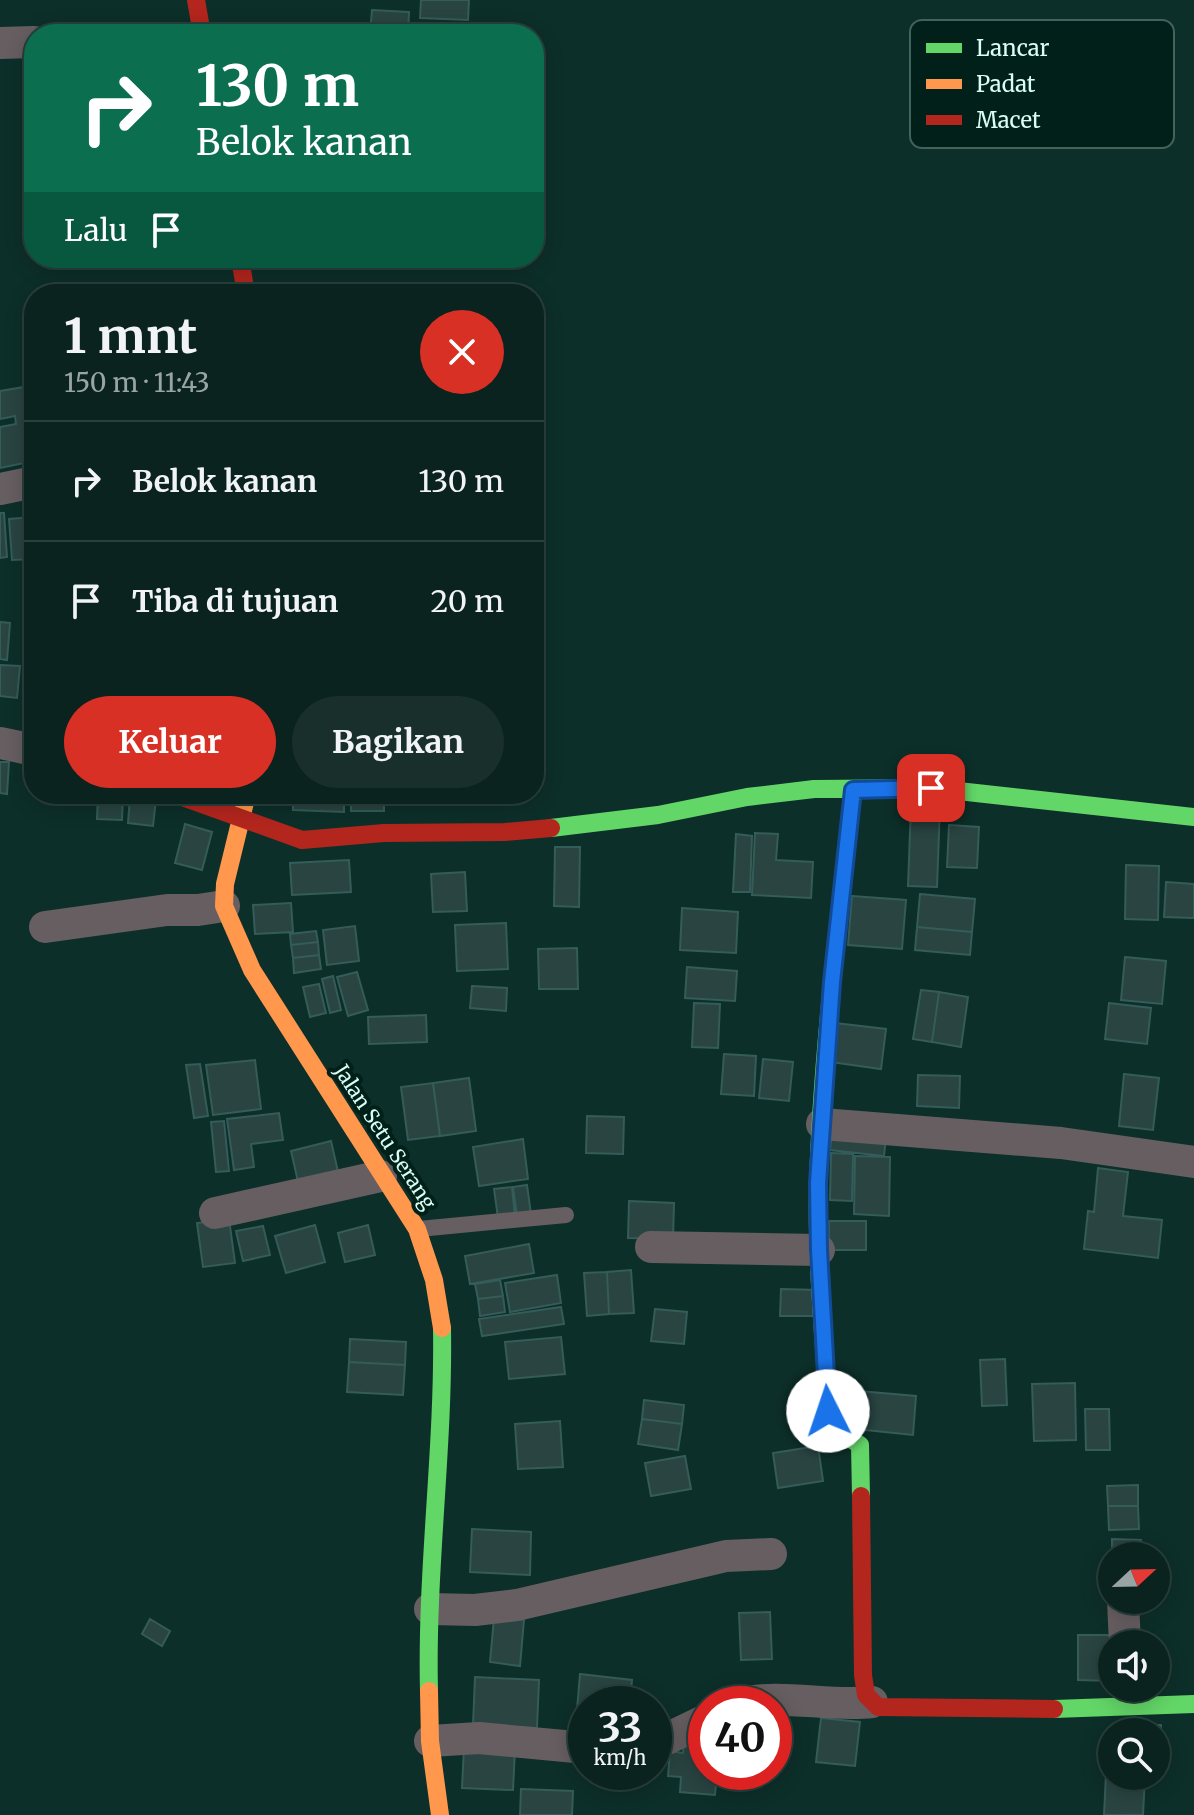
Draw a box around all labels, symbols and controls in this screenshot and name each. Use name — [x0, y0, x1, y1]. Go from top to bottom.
legend — [910, 20, 1174, 148]
text: Lancar — [976, 34, 1050, 62]
text: 130 m — [196, 51, 359, 121]
icon: right — [64, 56, 168, 160]
text: Padat — [976, 70, 1036, 98]
text: Macet — [976, 106, 1041, 134]
text: Belok kanan — [196, 120, 412, 165]
icon: arrive — [144, 208, 188, 252]
text: Lalu — [64, 211, 128, 249]
text: 1 mnt — [64, 306, 197, 366]
button: close — [420, 310, 504, 394]
text: 150 m · 11:43 — [64, 366, 210, 399]
icon: right — [64, 459, 108, 503]
text: Belok kanan — [132, 462, 317, 500]
text: 130 m — [418, 462, 504, 500]
icon: arrive — [64, 579, 108, 623]
text: Tiba di tujuan — [132, 582, 338, 620]
text: 20 m — [431, 582, 504, 620]
button: Keluar — [64, 696, 276, 788]
button: Bagikan — [292, 696, 504, 788]
pin — [897, 754, 965, 822]
icon: arrive — [909, 766, 953, 810]
street label: Jalan Setu Serang — [329, 1059, 442, 1214]
position arrow — [786, 1369, 870, 1453]
north arrow — [1098, 1542, 1170, 1614]
map controls — [1098, 1542, 1170, 1790]
button: sound — [1098, 1630, 1170, 1702]
speed limit sign: 40 — [688, 1686, 792, 1790]
text: 33 — [598, 1703, 642, 1753]
button: search — [1098, 1718, 1170, 1790]
text: km/h — [594, 1745, 646, 1770]

